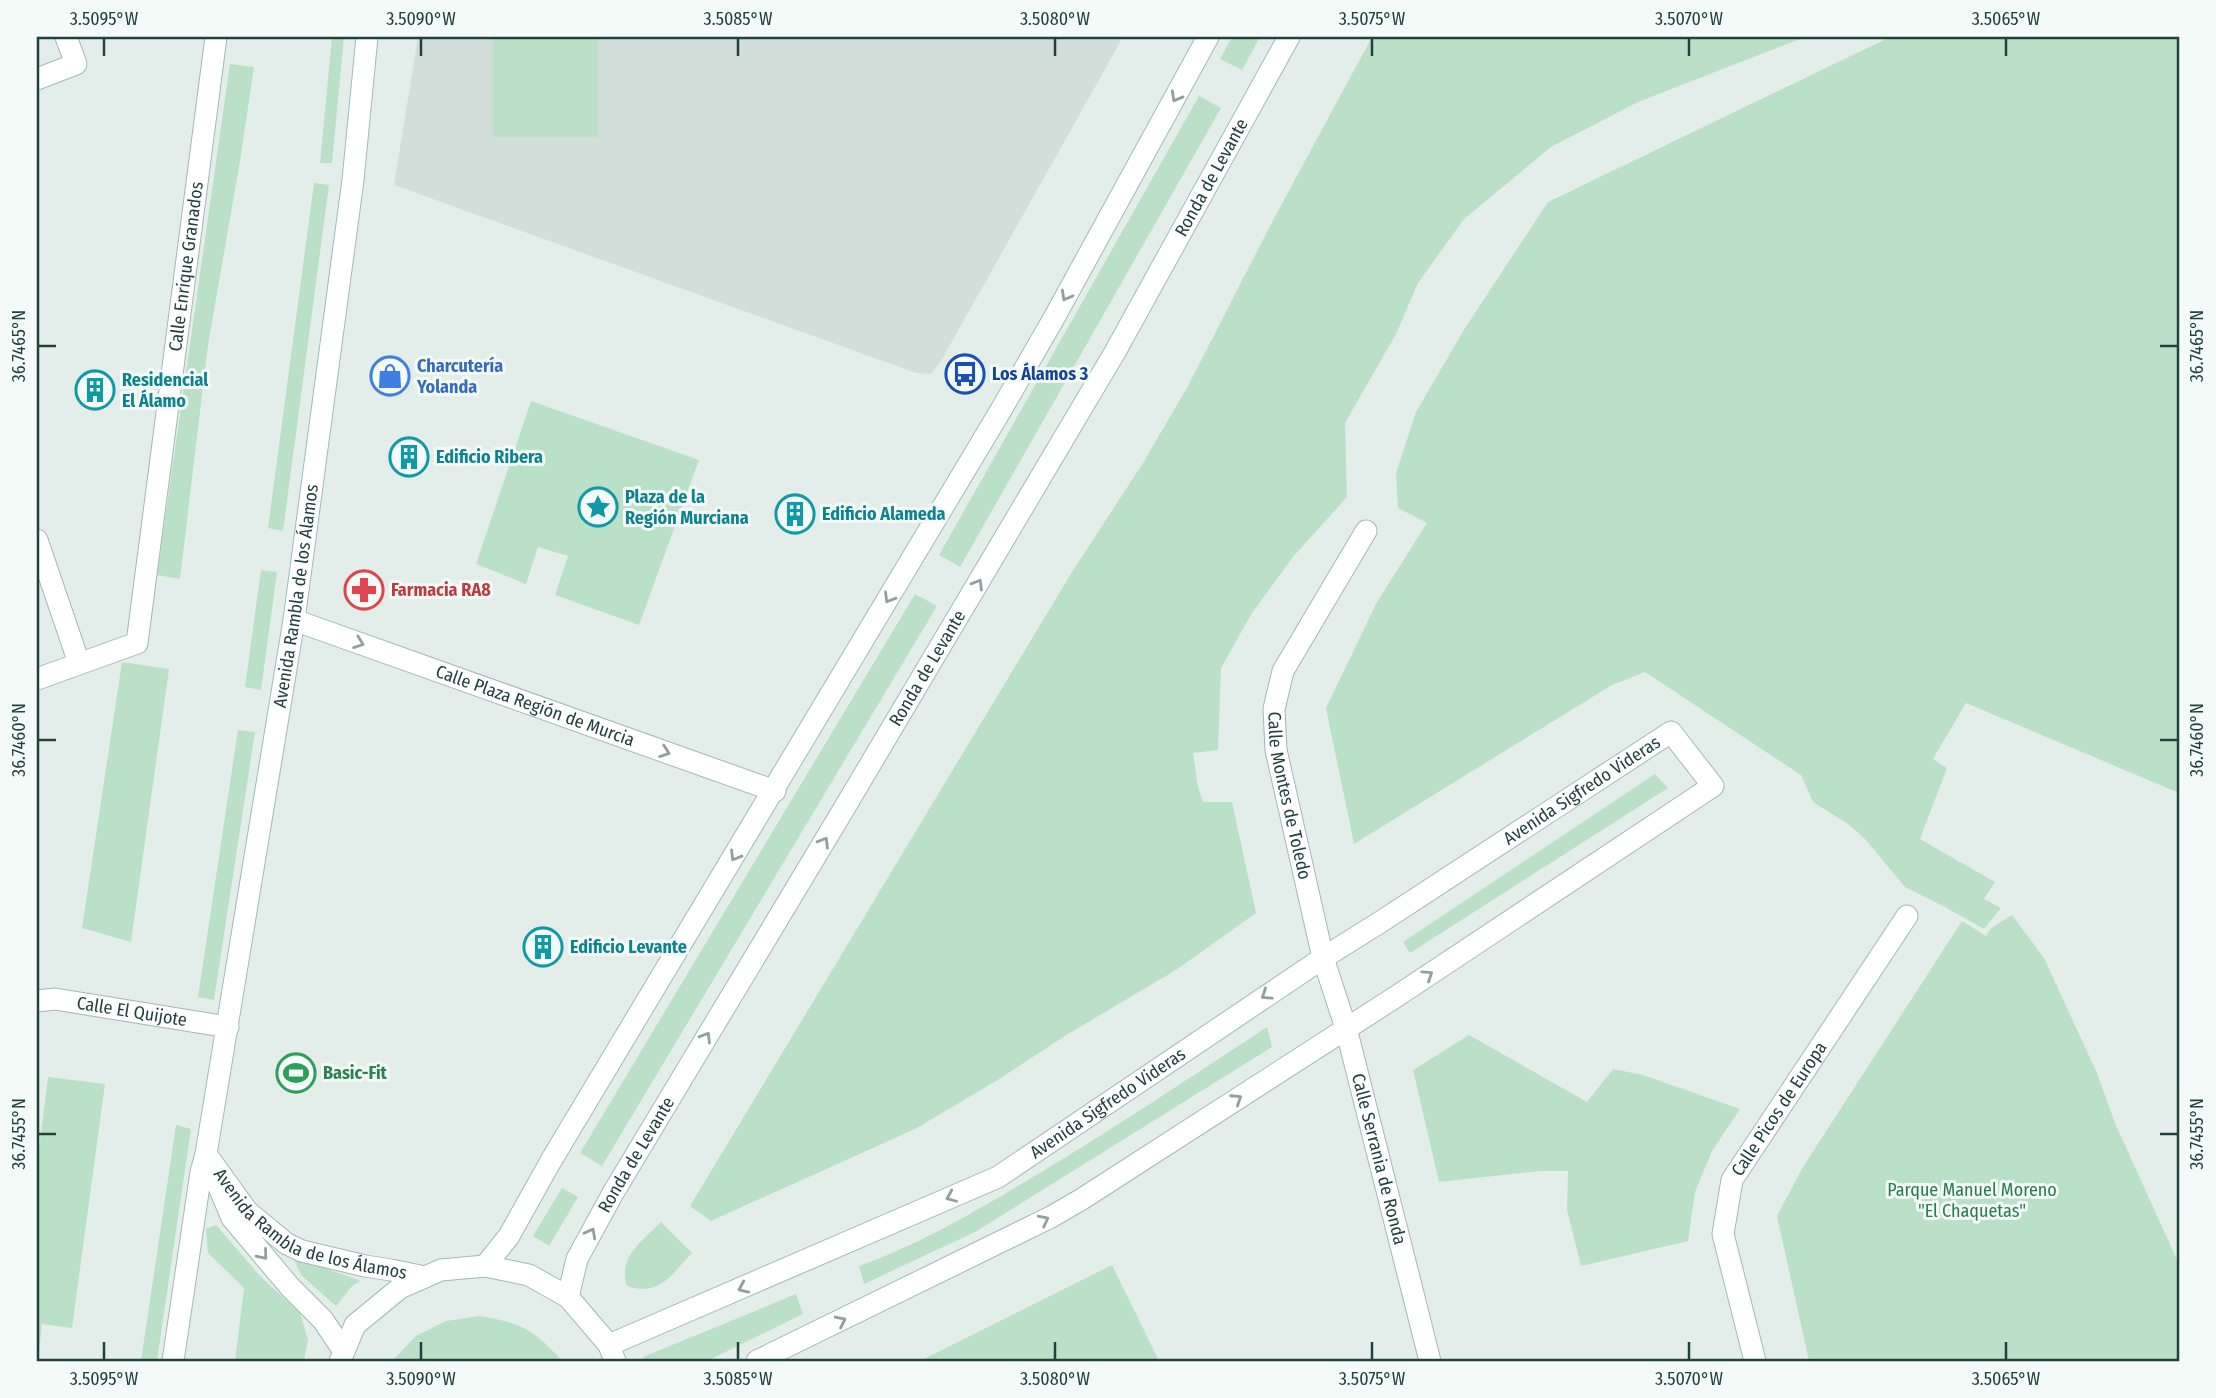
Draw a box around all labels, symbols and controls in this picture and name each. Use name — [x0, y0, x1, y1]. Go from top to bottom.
text: 3.5095°W — [70, 8, 139, 30]
text: 3.5090°W — [386, 8, 456, 30]
text: 3.5085°W — [704, 8, 773, 30]
text: 3.5080°W — [1020, 8, 1091, 30]
text: 3.5075°W — [1339, 8, 1406, 30]
text: 3.5070°W — [1655, 8, 1723, 30]
text: 3.5065°W — [1972, 8, 2041, 30]
one-way arrow — [1171, 89, 1184, 102]
street label: Ronda de Levante — [1170, 115, 1253, 240]
street label: Calle Enrique Granados — [164, 180, 208, 353]
one-way arrow — [1061, 289, 1074, 301]
text: 36.7465°N — [8, 310, 30, 382]
text: 36.7465°N — [2186, 310, 2208, 382]
bus stop icon: Los Álamos 3 — [944, 353, 986, 395]
shop icon: Charcutería Yolanda — [369, 355, 411, 397]
place label: Charcutería Yolanda — [416, 355, 503, 398]
place label: Los Álamos 3 — [992, 362, 1089, 385]
building icon: Residencial El Álamo — [74, 369, 116, 411]
place label: Residencial El Álamo — [122, 369, 208, 412]
building icon: Edificio Ribera — [388, 436, 430, 478]
place label: Edificio Ribera — [436, 446, 543, 468]
street label: Avenida Rambla de los Álamos — [269, 483, 323, 709]
place icon: Plaza de la Región Murciana — [577, 486, 619, 528]
place label: Plaza de la Región Murciana — [625, 486, 749, 529]
building icon: Edificio Alameda — [774, 493, 816, 535]
place label: Edificio Alameda — [822, 503, 946, 525]
pharmacy icon: Farmacia RA8 — [343, 569, 385, 611]
one-way arrow — [969, 578, 982, 591]
place label: Farmacia RA8 — [391, 579, 491, 601]
one-way arrow — [884, 590, 897, 603]
street label: Ronda de Levante — [884, 606, 970, 730]
one-way arrow — [352, 635, 364, 649]
street label: Calle Plaza Región de Murcia — [433, 660, 638, 751]
text: 36.7460°N — [8, 703, 30, 777]
text: 36.7460°N — [2186, 703, 2208, 777]
street label: Calle Montes de Toledo — [1263, 711, 1316, 882]
street label: Avenida Sigfredo Videras — [1499, 731, 1665, 850]
one-way arrow — [659, 744, 671, 758]
one-way arrow — [815, 837, 828, 850]
one-way arrow — [730, 849, 743, 862]
building icon: Edificio Levante — [522, 926, 564, 968]
place label: Edificio Levante — [570, 936, 687, 958]
one-way arrow — [1420, 971, 1433, 984]
one-way arrow — [1261, 987, 1274, 999]
street label: Calle El Quijote — [75, 992, 189, 1031]
one-way arrow — [698, 1032, 711, 1045]
street label: Calle Picos de Europa — [1727, 1037, 1832, 1180]
street label: Avenida Sigfredo Videras — [1026, 1043, 1190, 1163]
sports icon: Basic-Fit — [275, 1052, 317, 1094]
place label: Basic-Fit — [323, 1062, 388, 1084]
street label: Calle Serrania de Ronda — [1347, 1071, 1411, 1247]
street label: Ronda de Levante — [593, 1093, 679, 1216]
one-way arrow — [1229, 1095, 1242, 1107]
text: 36.7455°N — [8, 1098, 30, 1170]
text: 36.7455°N — [2186, 1098, 2208, 1170]
street label: Avenida Rambla de los Álamos — [209, 1164, 409, 1284]
park label: Parque Manuel Moreno "El Chaquetas" — [1887, 1179, 2057, 1222]
one-way arrow — [946, 1189, 958, 1203]
one-way arrow — [1037, 1215, 1050, 1228]
one-way arrow — [583, 1228, 596, 1241]
one-way arrow — [254, 1248, 267, 1260]
one-way arrow — [737, 1279, 749, 1293]
one-way arrow — [834, 1316, 846, 1330]
text: 3.5095°W — [70, 1368, 139, 1390]
text: 3.5090°W — [386, 1368, 456, 1390]
text: 3.5085°W — [704, 1368, 773, 1390]
text: 3.5080°W — [1020, 1368, 1091, 1390]
text: 3.5075°W — [1339, 1368, 1406, 1390]
text: 3.5070°W — [1655, 1368, 1723, 1390]
text: 3.5065°W — [1972, 1368, 2041, 1390]

